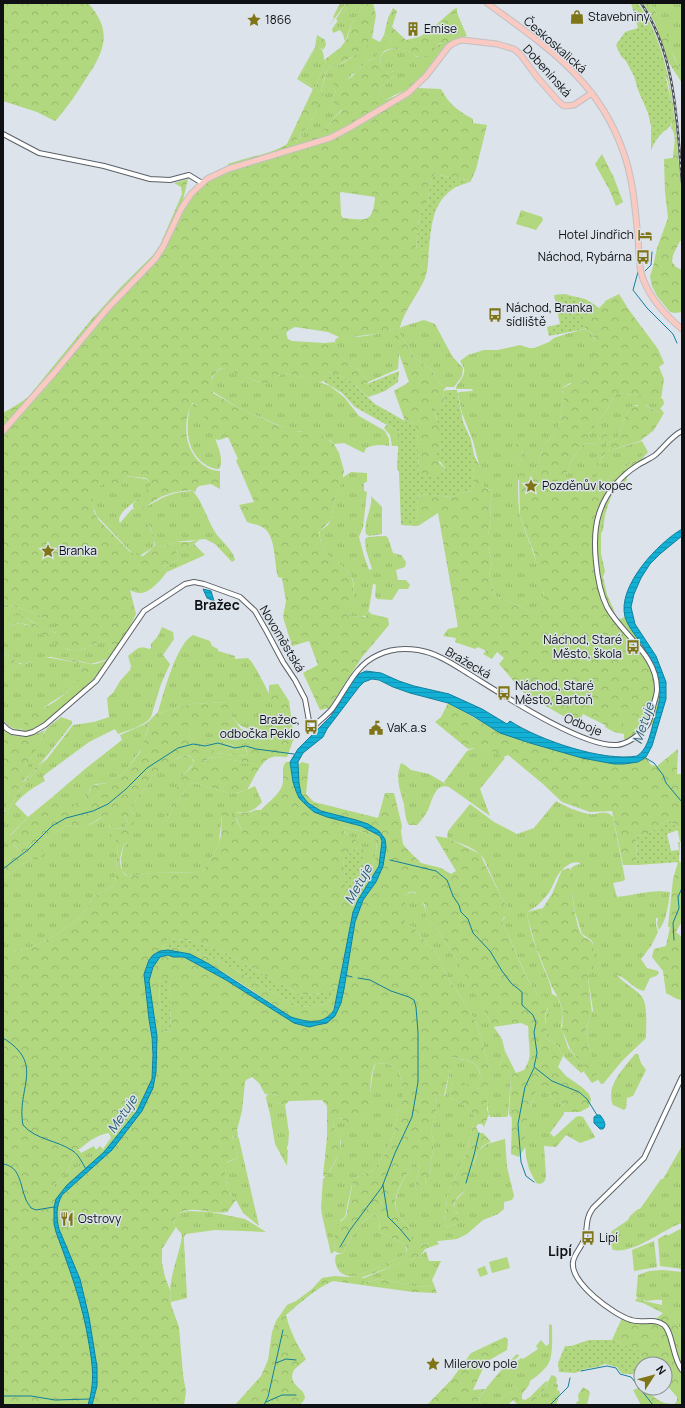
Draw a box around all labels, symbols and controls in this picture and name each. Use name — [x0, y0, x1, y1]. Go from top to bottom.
place label: Stavebniny — [588, 8, 650, 25]
shop icon: Stavebniny — [569, 9, 585, 25]
place label: 1866 — [265, 11, 292, 28]
place icon: 1866 — [246, 12, 262, 28]
street label: Českoskalická — [520, 12, 591, 77]
place label: Emise — [424, 20, 457, 37]
building icon: Emise — [405, 21, 421, 37]
street label: Dobenínská — [519, 41, 575, 101]
place label: Hotel Jindřich — [558, 226, 634, 243]
hotel icon: Hotel Jindřich — [637, 227, 653, 243]
place label: Náchod, Rybárna — [538, 248, 632, 265]
bus stop icon: Náchod, Rybárna — [635, 249, 651, 265]
place label: Náchod, Branka sídliště — [506, 299, 592, 330]
bus stop icon: Náchod, Branka sídliště — [487, 307, 503, 323]
place label: Pozděnův kopec — [542, 477, 633, 494]
place icon: Pozděnův kopec — [523, 478, 539, 494]
place label: Branka — [59, 542, 97, 559]
place icon: Branka — [40, 543, 56, 559]
district label: Bražec — [194, 595, 240, 614]
street label: Novoměstská — [256, 602, 309, 675]
place label: Náchod, Staré Město, škola — [543, 631, 622, 662]
bus stop icon: Náchod, Staré Město, škola — [625, 639, 641, 655]
street label: Bražecká — [442, 643, 494, 682]
place label: Náchod, Staré Město, Bartoň — [515, 677, 594, 708]
bus stop icon: Náchod, Staré Město, Bartoň — [496, 685, 512, 701]
water label: Metuje — [628, 699, 659, 746]
street label: Odboje — [561, 709, 605, 740]
place label: Bražec, odbočka Peklo — [220, 711, 300, 742]
bus stop icon: Bražec, odbočka Peklo — [303, 719, 319, 735]
place label: VaK.a.s — [387, 719, 427, 736]
public building icon: VaK.a.s — [368, 720, 384, 736]
water label: Metuje — [340, 860, 377, 907]
water label: Metuje — [103, 1090, 142, 1137]
place label: Ostrovy — [78, 1210, 122, 1227]
restaurant icon: Ostrovy — [59, 1211, 75, 1227]
place label: Lipí — [599, 1229, 618, 1246]
bus stop icon: Lipí — [580, 1230, 596, 1246]
district label: Lipí — [548, 1241, 572, 1260]
place label: Milerovo pole — [444, 1355, 517, 1372]
place icon: Milerovo pole — [425, 1356, 441, 1372]
north arrow — [633, 1356, 673, 1396]
text: N — [653, 1362, 670, 1378]

